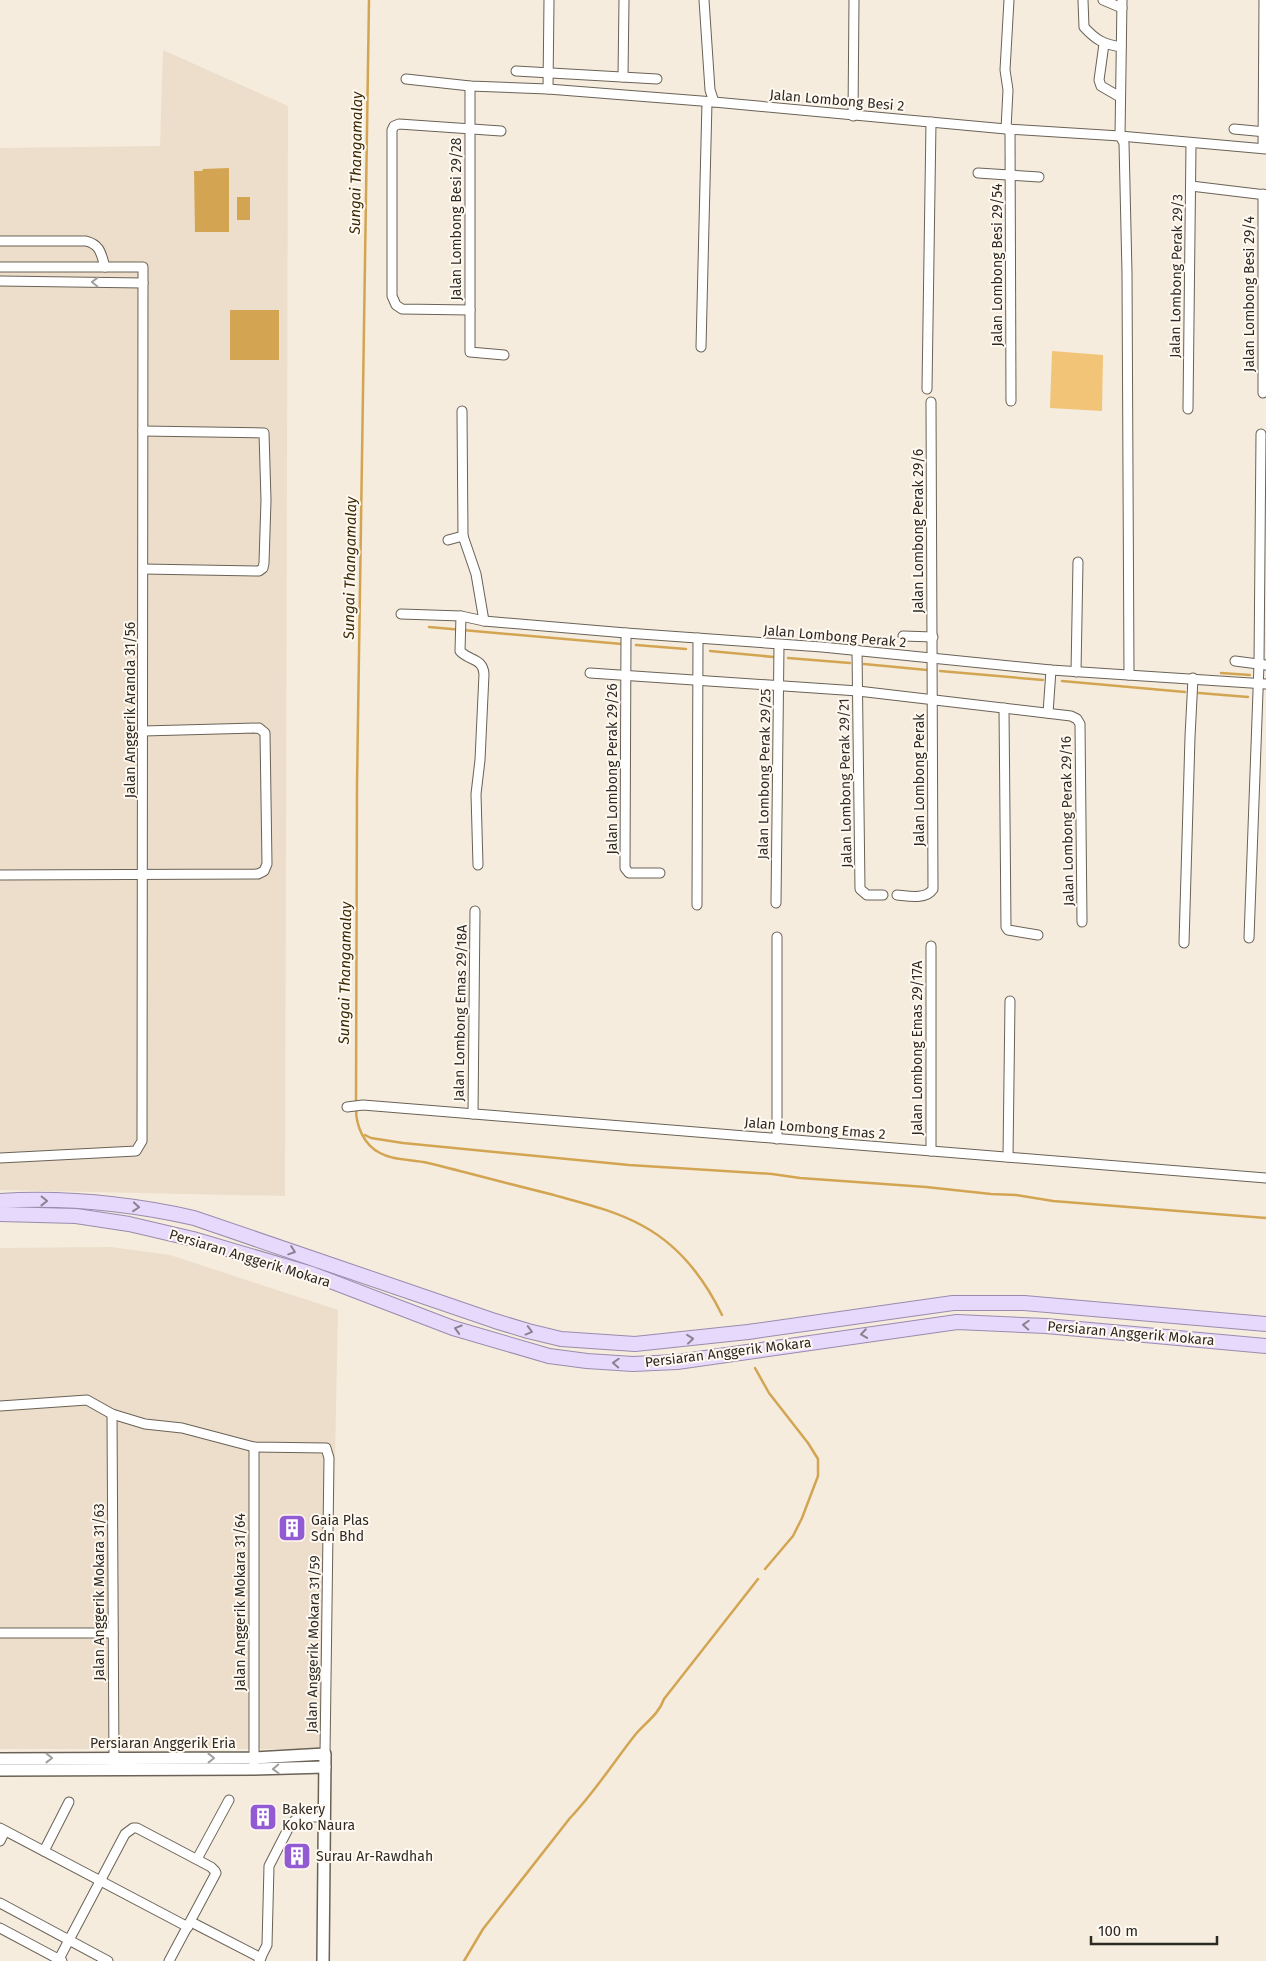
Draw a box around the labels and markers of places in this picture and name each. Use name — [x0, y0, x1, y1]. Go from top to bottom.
place label: Gaia Plas Sdn Bhd — [311, 1512, 369, 1545]
building icon: Gaia Plas Sdn Bhd — [277, 1513, 307, 1543]
place label: Bakery Koko Naura — [282, 1801, 355, 1834]
building icon: Bakery Koko Naura — [248, 1802, 278, 1832]
building icon: Surau Ar-Rawdhah — [282, 1841, 312, 1871]
place label: Surau Ar-Rawdhah — [316, 1848, 433, 1865]

